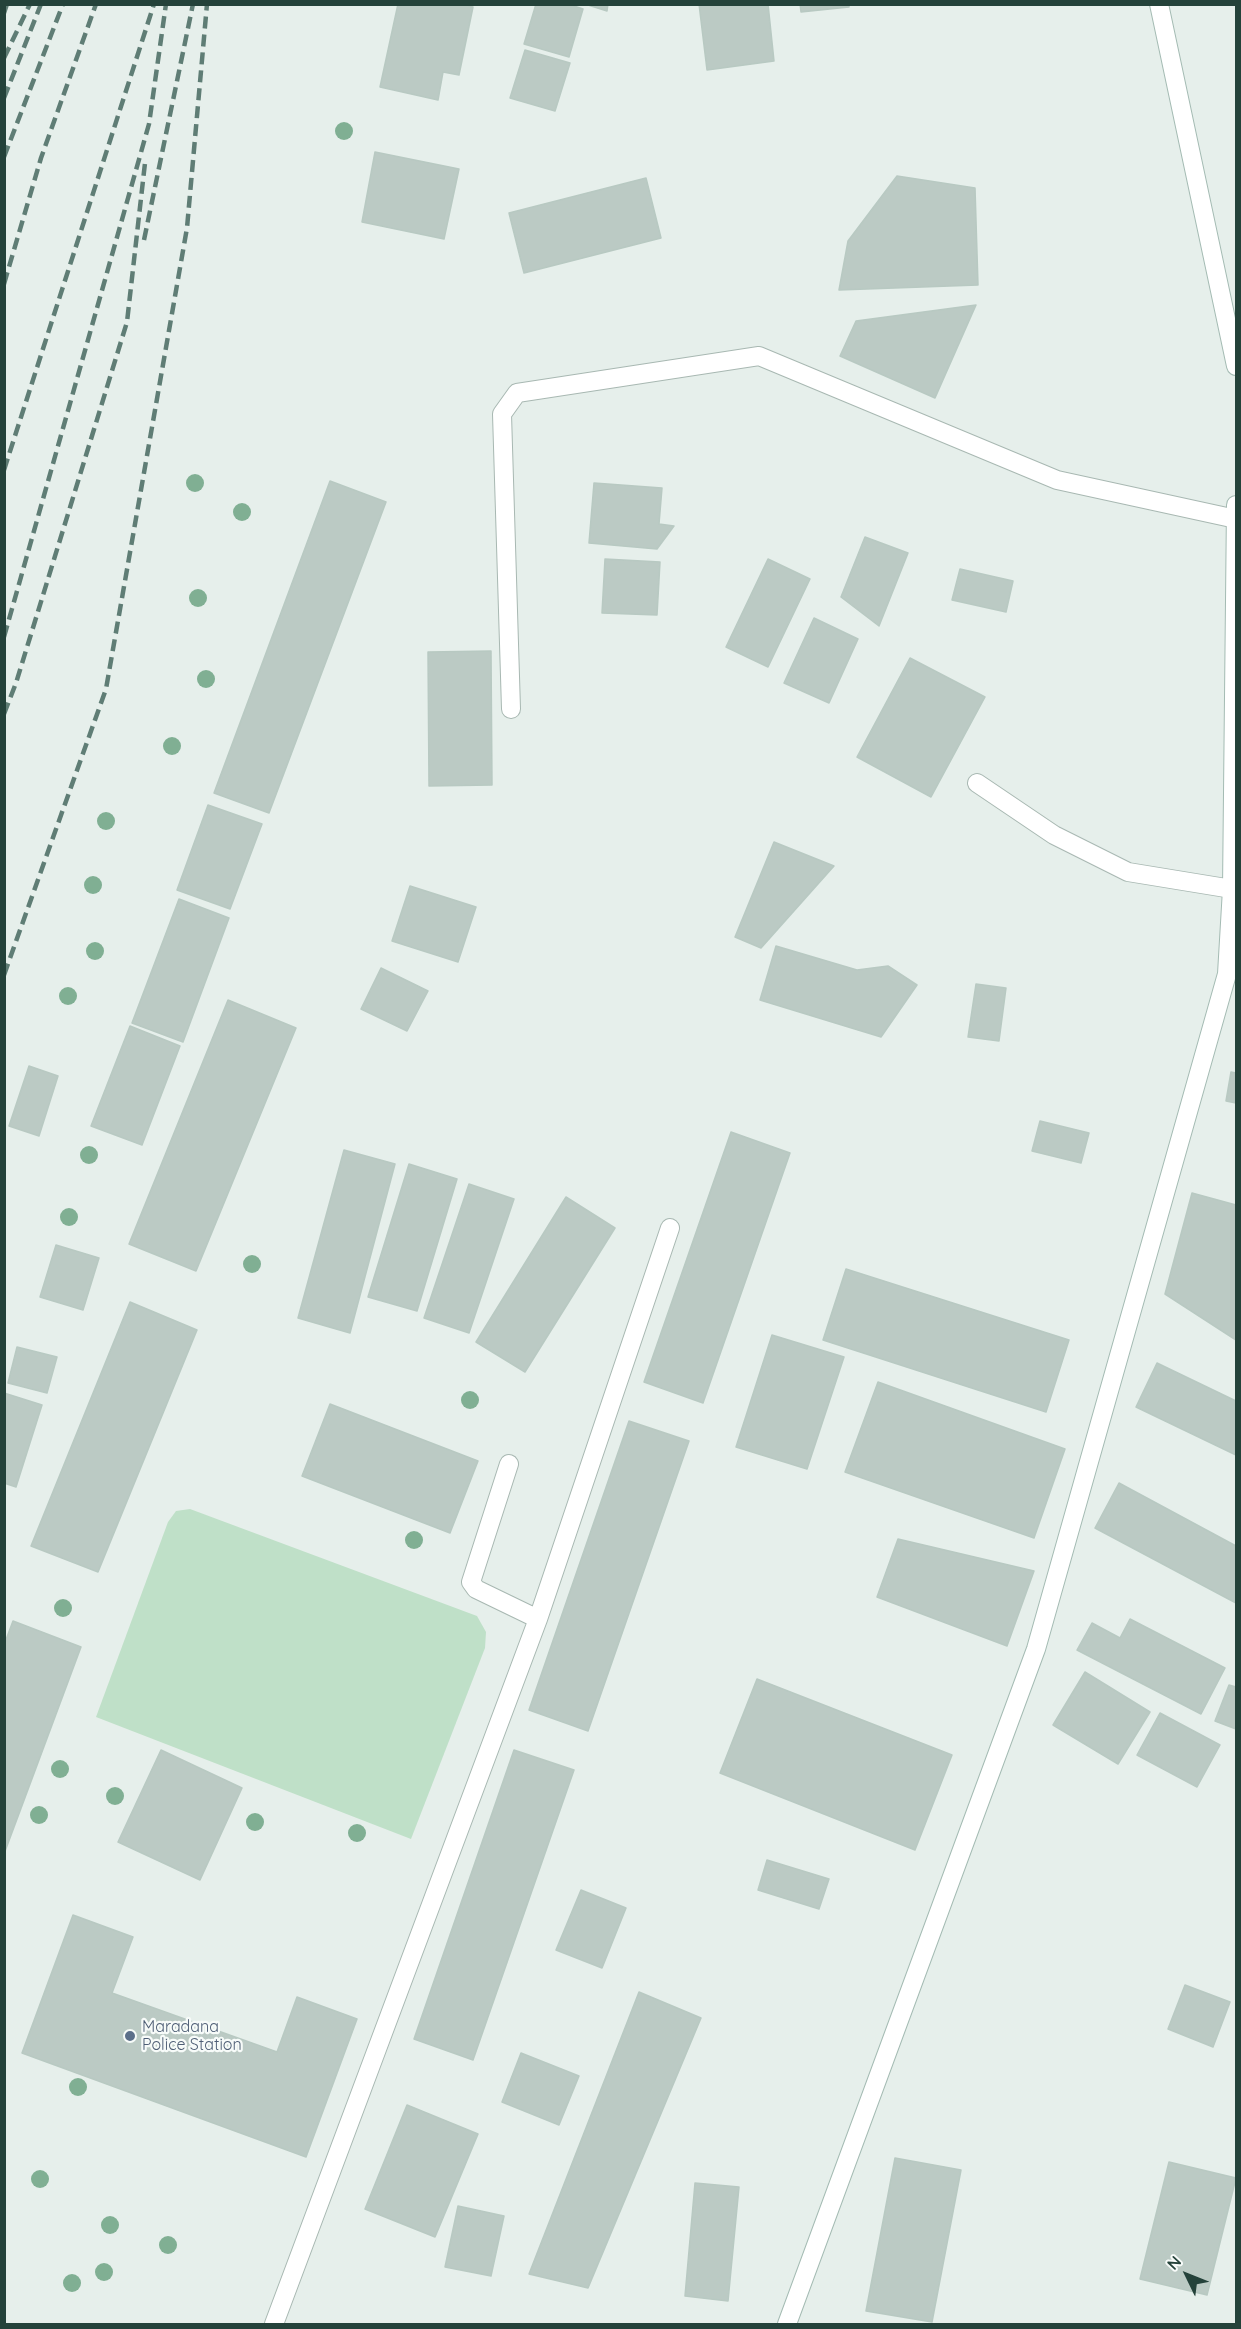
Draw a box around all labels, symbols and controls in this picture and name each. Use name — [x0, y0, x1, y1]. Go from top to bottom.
place label: Maradana Police Station — [142, 2017, 242, 2055]
marker: Maradana Police Station — [123, 2029, 137, 2043]
north arrow — [1157, 2245, 1217, 2305]
text: N — [1163, 2252, 1185, 2274]

